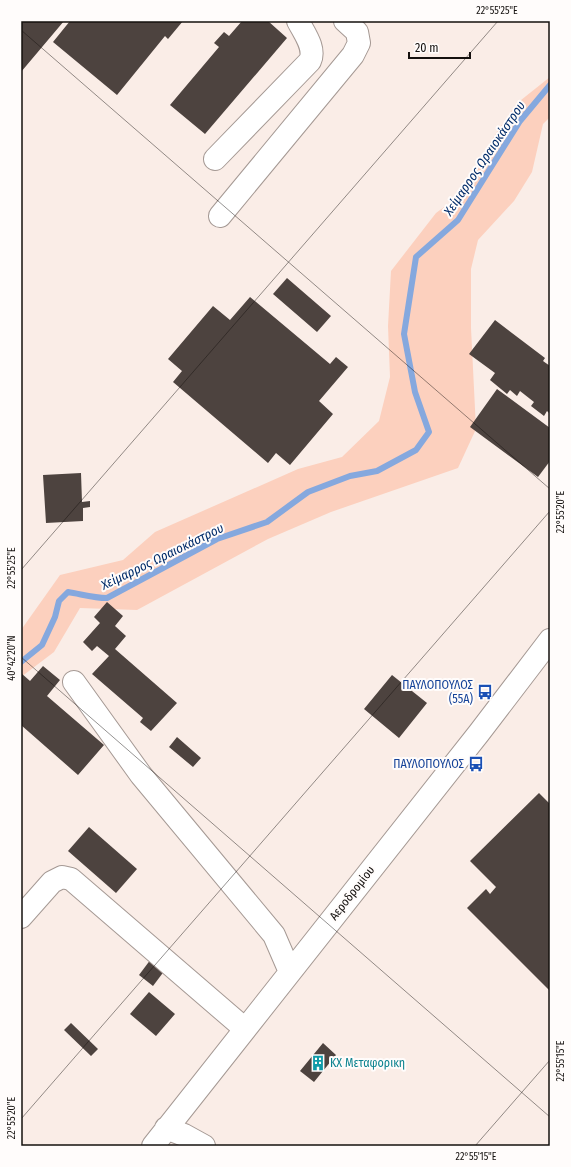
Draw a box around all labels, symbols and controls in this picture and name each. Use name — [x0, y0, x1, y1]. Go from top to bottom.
text: 22°55'25"E — [476, 5, 518, 17]
scale bar — [409, 34, 470, 60]
text: 20 m — [415, 41, 439, 55]
water label: Χείμαρρος Ωραιοκάστρου — [440, 98, 528, 219]
text: 22°55'20"E — [555, 491, 567, 533]
water label: Χείμαρρος Ωραιοκάστρου — [97, 520, 226, 593]
text: 22°55'25"E — [6, 547, 18, 589]
text: 40°42'20"N — [6, 635, 18, 681]
place label: ΠΑΥΛΟΠΟΥΛΟΣ (55Α) — [402, 678, 473, 706]
bus stop icon: ΠΑΥΛΟΠΟΥΛΟΣ (55Α) — [476, 683, 494, 701]
bus stop icon: ΠΑΥΛΟΠΟΥΛΟΣ — [467, 755, 485, 773]
place label: ΠΑΥΛΟΠΟΥΛΟΣ — [393, 757, 464, 771]
street label: Αεροδρομίου — [327, 863, 377, 923]
text: 22°55'15"E — [555, 1040, 567, 1082]
building icon: ΚΧ Μεταφορικη — [309, 1054, 327, 1072]
place label: ΚΧ Μεταφορικη — [330, 1056, 405, 1070]
text: 22°55'20"E — [6, 1097, 18, 1139]
text: 22°55'15"E — [455, 1151, 497, 1163]

